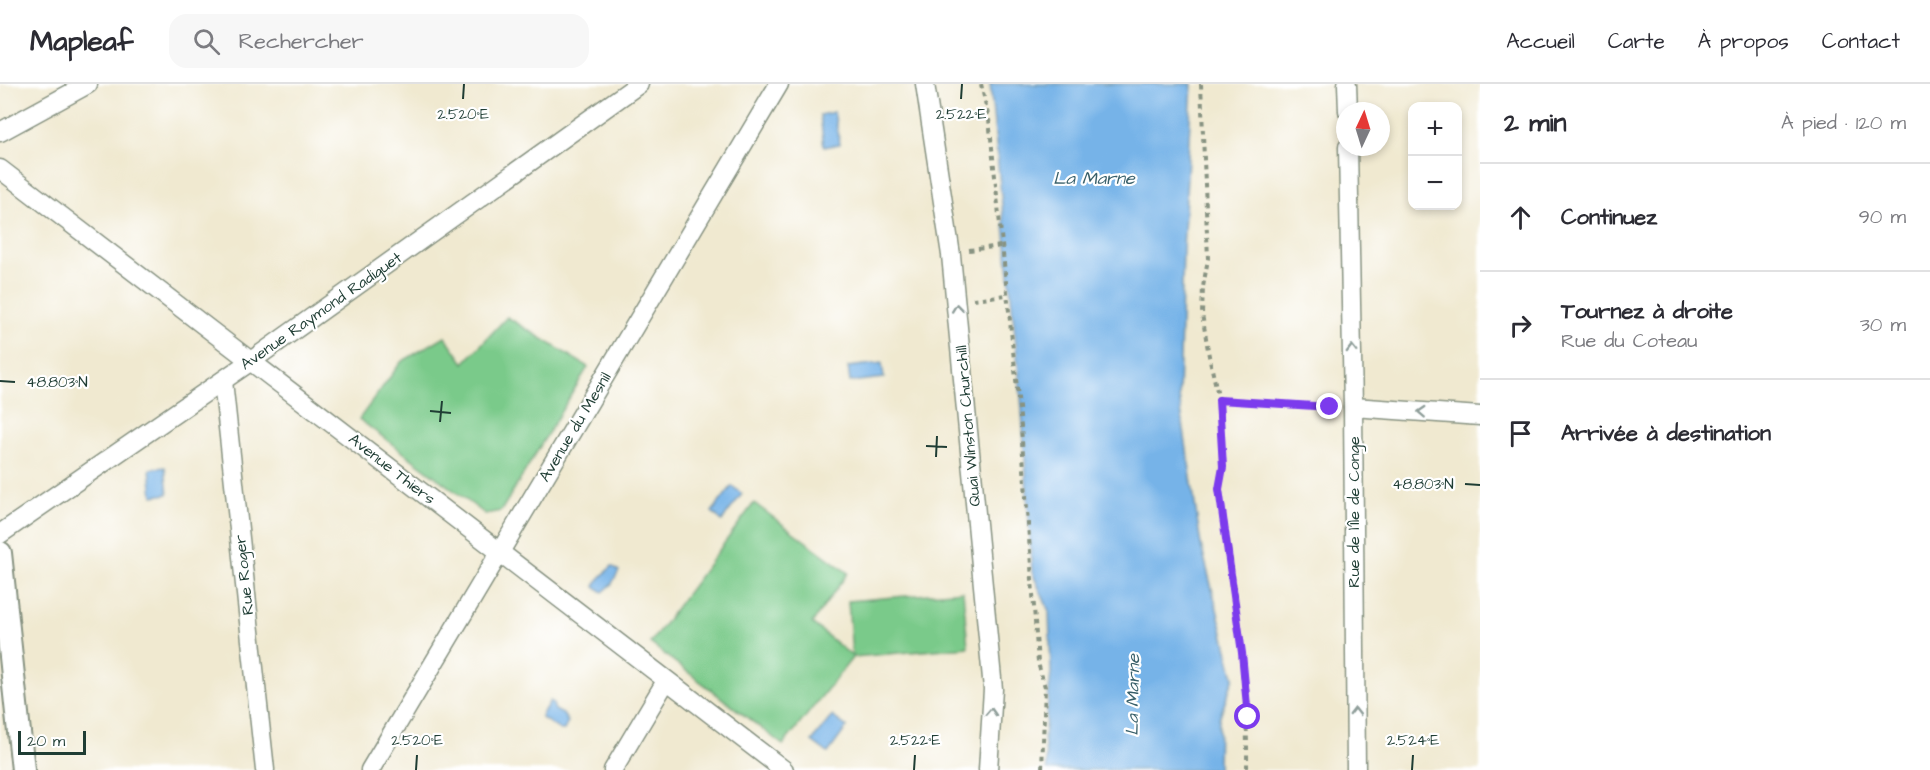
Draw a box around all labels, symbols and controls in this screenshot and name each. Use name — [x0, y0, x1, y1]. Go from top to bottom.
search box — [169, 14, 589, 68]
text: Mapleaf — [30, 22, 133, 61]
icon: search — [190, 25, 223, 58]
text: Rechercher — [238, 26, 364, 57]
text: Accueil — [1506, 27, 1575, 56]
text: Carte — [1608, 27, 1665, 56]
text: À propos — [1698, 27, 1789, 56]
text: Contact — [1822, 27, 1900, 56]
north arrow — [1336, 102, 1390, 156]
map controls — [1408, 102, 1462, 210]
button: + — [1408, 102, 1462, 156]
text: 2.520°E — [437, 104, 489, 125]
text: 2.522°E — [936, 104, 986, 125]
text: 2 min — [1504, 105, 1566, 141]
text: À pied · 120 m — [1781, 109, 1906, 137]
button: − — [1408, 156, 1462, 210]
water label: La Marne — [1053, 166, 1136, 191]
icon: ahead — [1504, 201, 1537, 234]
text: Continuez — [1561, 202, 1657, 233]
text: 90 m — [1858, 203, 1906, 231]
street label: Avenue Raymond Radiguet — [236, 246, 407, 376]
text: Tournez à droite — [1561, 296, 1733, 327]
one-way arrow — [951, 304, 964, 313]
icon: right — [1504, 309, 1537, 342]
text: 30 m — [1860, 311, 1906, 339]
text: Rue du Coteau — [1561, 327, 1697, 355]
one-way arrow — [1346, 344, 1358, 353]
street label: Quai Winston Churchill — [950, 345, 986, 507]
street label: Avenue du Mesnil — [534, 368, 616, 486]
text: 48.803°N — [26, 372, 88, 393]
route end — [1316, 393, 1342, 419]
one-way arrow — [1417, 406, 1426, 419]
icon: arrive — [1504, 417, 1537, 450]
text: Arrivée à destination — [1561, 418, 1771, 449]
street label: Avenue Thiers — [344, 428, 440, 510]
street label: Rue de l'Île de Conge — [1343, 436, 1366, 588]
text: 48.803°N — [1392, 474, 1454, 495]
street label: Rue Roger — [229, 533, 260, 616]
water label: La Marne — [1120, 653, 1146, 736]
route start — [1234, 703, 1260, 729]
one-way arrow — [985, 707, 998, 716]
one-way arrow — [1349, 707, 1362, 716]
scale bar — [18, 728, 86, 756]
text: 20 m — [27, 730, 65, 752]
text: 2.520°E — [391, 730, 443, 751]
text: 2.522°E — [890, 730, 940, 751]
text: 2.524°E — [1387, 730, 1439, 751]

